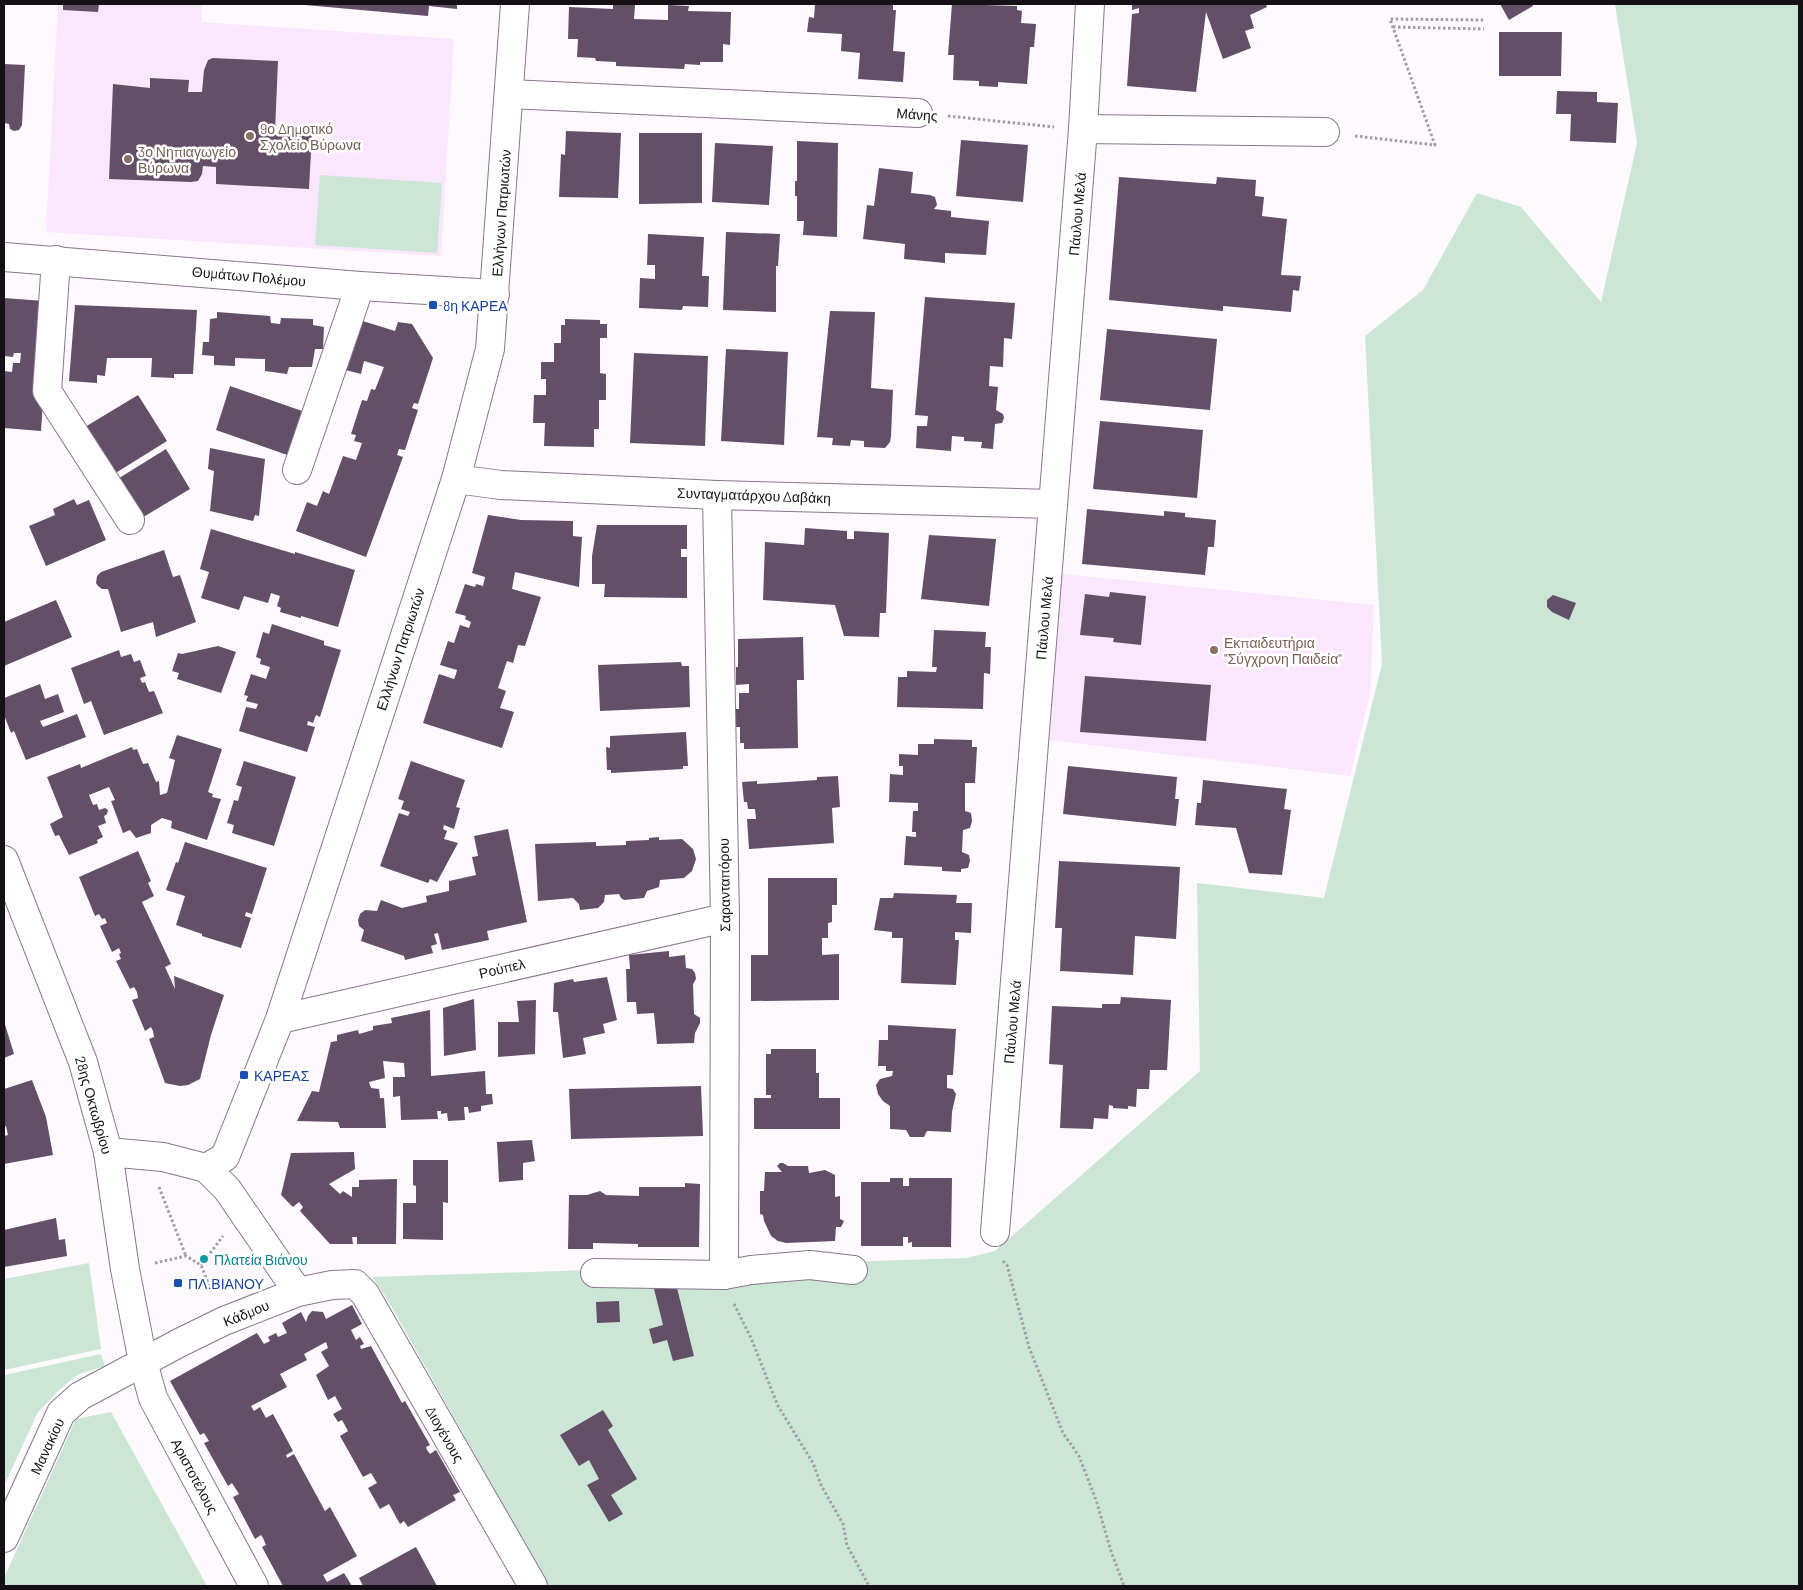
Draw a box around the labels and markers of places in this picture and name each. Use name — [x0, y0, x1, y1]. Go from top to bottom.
place label: 9ο Δημοτικό Σχολείο Βύρωνα — [260, 120, 361, 153]
marker: 9ο Δημοτικό Σχολείο Βύρωνα — [244, 130, 256, 142]
place label: 3ο Νηπιαγωγείο Βύρωνα — [138, 143, 236, 176]
marker: 3ο Νηπιαγωγείο Βύρωνα — [122, 153, 134, 165]
place label: 8η ΚΑΡΕΑ — [443, 297, 508, 314]
marker: 8η ΚΑΡΕΑ — [427, 299, 439, 311]
place label: Εκπαιδευτήρια "Σύγχρονη Παιδεία" — [1224, 634, 1342, 667]
marker: Εκπαιδευτήρια "Σύγχρονη Παιδεία" — [1208, 644, 1220, 656]
place label: ΚΑΡΕΑΣ — [254, 1067, 310, 1084]
marker: ΚΑΡΕΑΣ — [238, 1069, 250, 1081]
place label: Πλατεία Βιάνου — [214, 1251, 308, 1268]
marker: Πλατεία Βιάνου — [198, 1253, 210, 1265]
place label: ΠΛ.ΒΙΑΝΟΥ — [188, 1275, 264, 1292]
marker: ΠΛ.ΒΙΑΝΟΥ — [172, 1277, 184, 1289]

